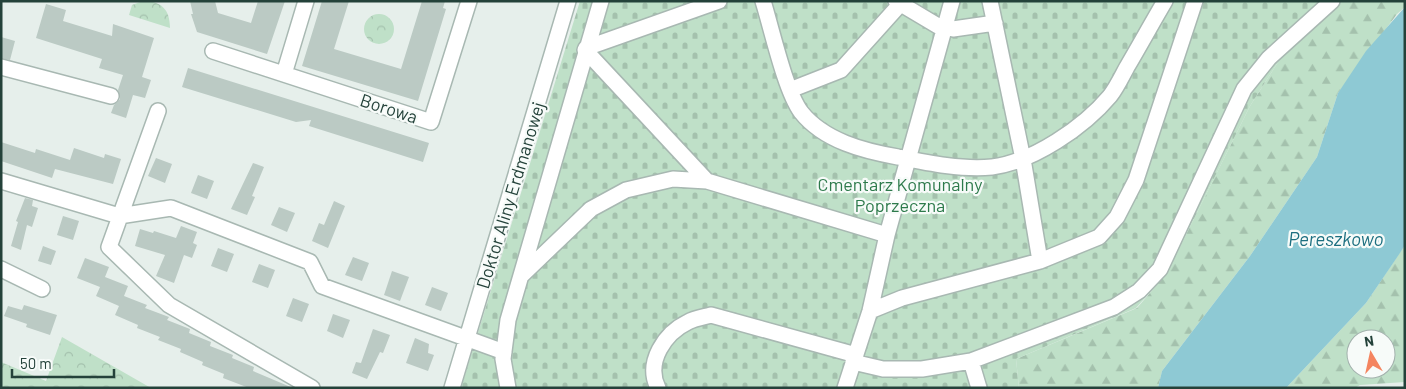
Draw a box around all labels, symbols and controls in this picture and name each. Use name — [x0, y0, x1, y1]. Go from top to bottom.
street label: Borowa — [358, 88, 420, 128]
street label: Doktor Aliny Erdmanowej — [471, 99, 549, 291]
park label: Cmentarz Komunalny Poprzeczna — [818, 173, 982, 216]
water label: Pereszkowo — [1288, 227, 1384, 250]
north arrow — [1346, 329, 1396, 379]
text: N — [1363, 332, 1375, 350]
scale bar — [12, 346, 115, 378]
text: 50 m — [20, 354, 52, 372]

